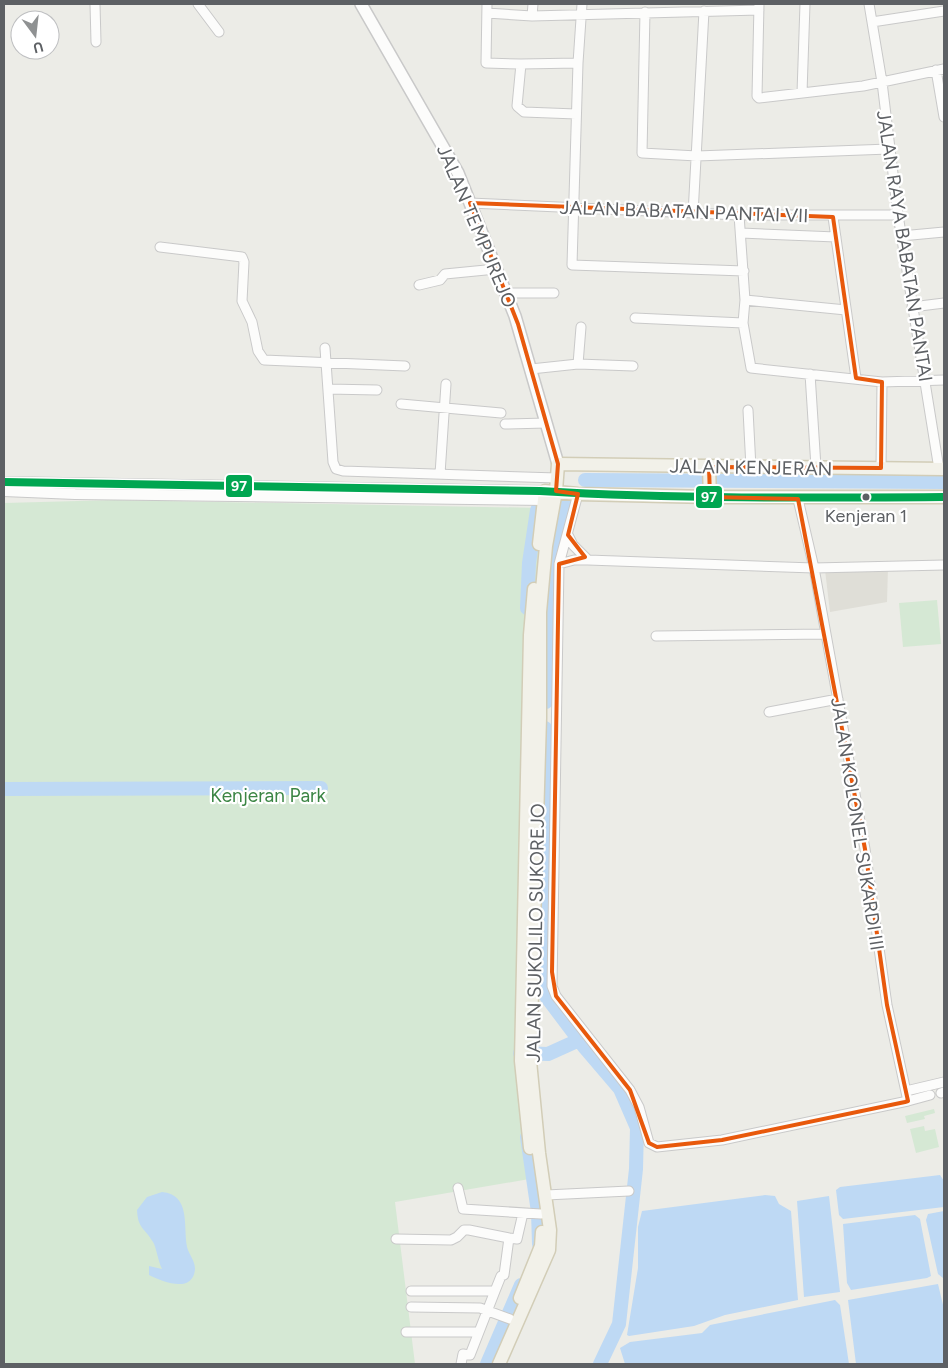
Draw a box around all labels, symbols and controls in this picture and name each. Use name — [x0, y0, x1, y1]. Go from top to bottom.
north arrow — [10, 10, 60, 60]
text: U — [31, 38, 45, 57]
street label: JALAN RAYA BABATAN PANTAI — [872, 109, 937, 383]
street label: JALAN TEMPUREJO — [432, 141, 521, 311]
street label: JALAN BABATAN PANTAI VII — [559, 196, 809, 227]
street label: JALAN KENJERAN — [669, 455, 833, 480]
line badge: 97 — [225, 474, 253, 498]
text: 97 — [231, 478, 247, 495]
line badge: 97 — [695, 485, 723, 509]
text: 97 — [701, 489, 717, 506]
marker: Kenjeran 1 — [861, 492, 871, 502]
place label: Kenjeran 1 — [825, 505, 907, 527]
street label: JALAN KOLONEL SUKARDI III — [826, 696, 889, 952]
park label: Kenjeran Park — [210, 784, 326, 807]
street label: JALAN SUKOLILO SUKOREJO — [522, 803, 549, 1063]

